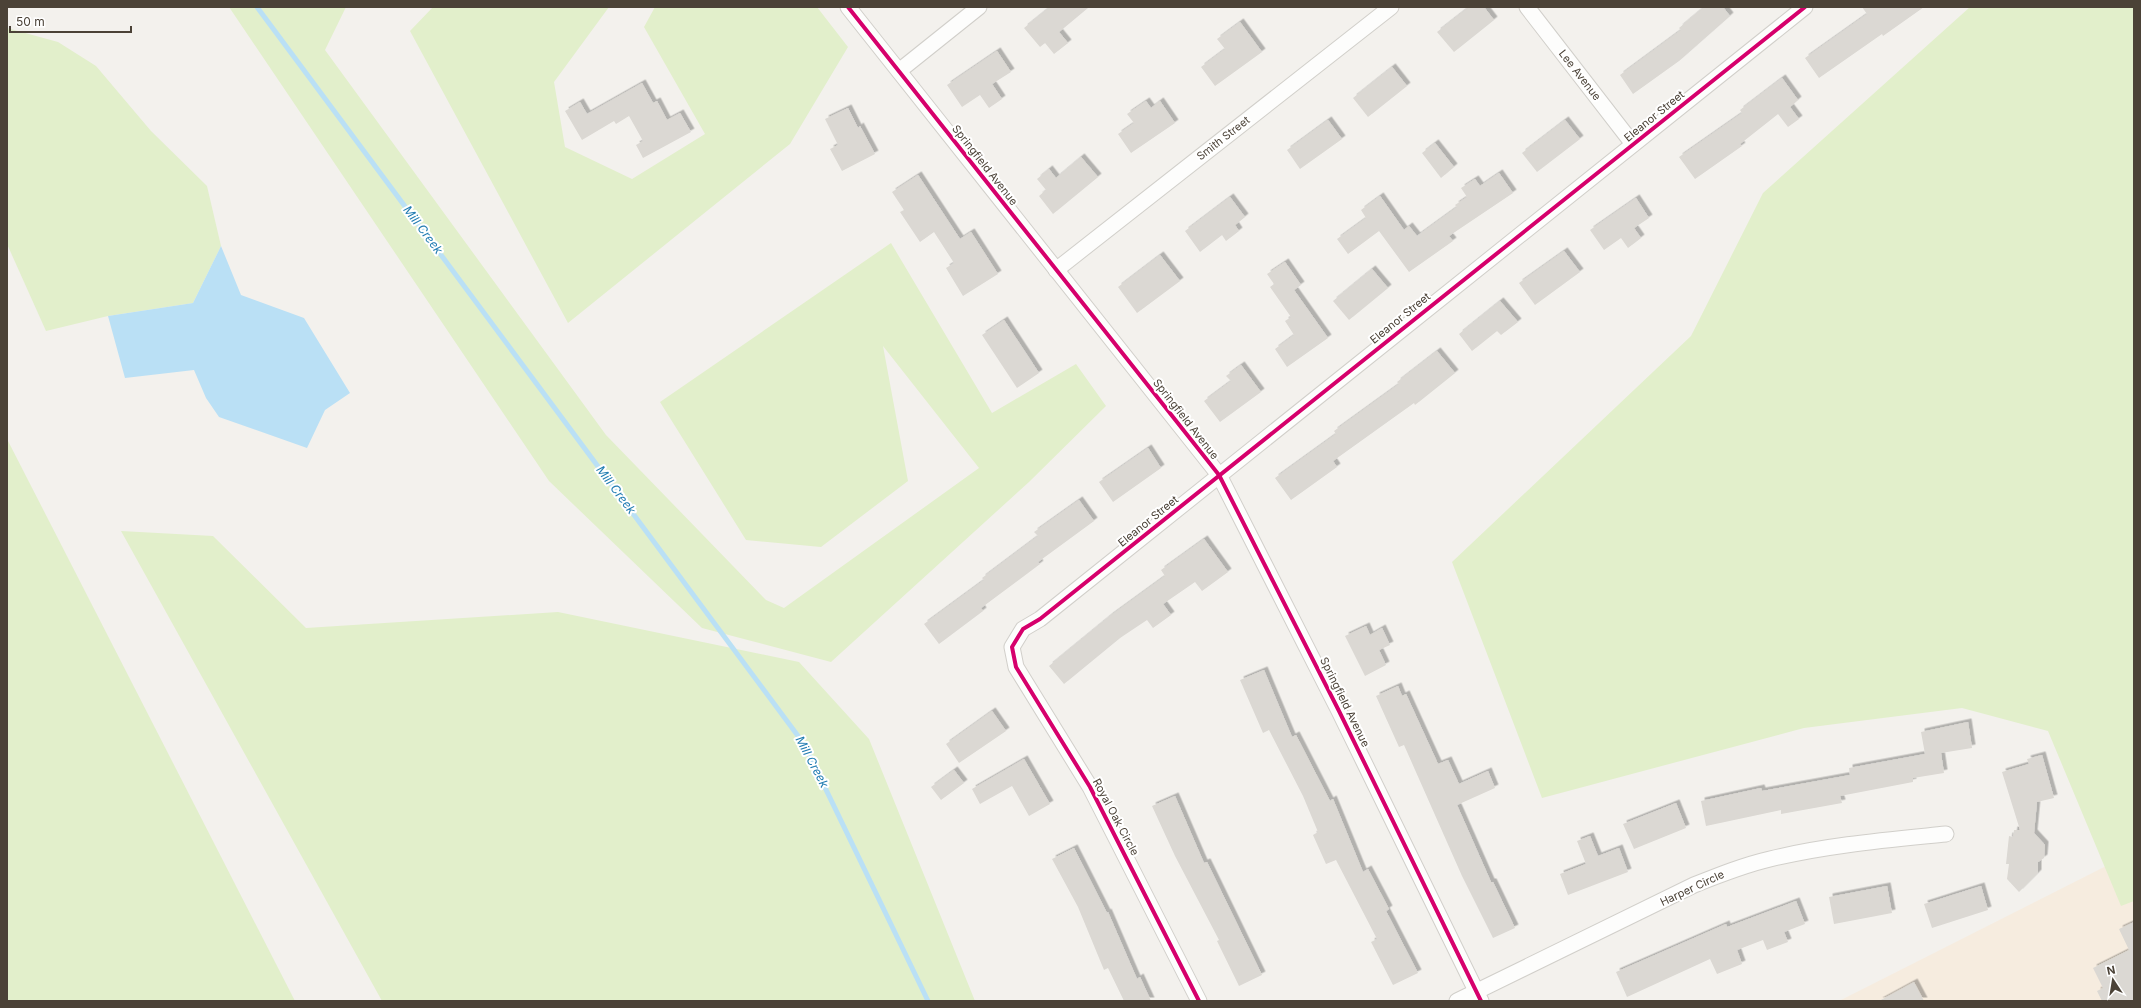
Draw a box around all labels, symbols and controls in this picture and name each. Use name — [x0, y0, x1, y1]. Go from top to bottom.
scale bar — [10, 8, 131, 34]
text: 50 m — [16, 14, 45, 29]
street label: Lee Avenue — [1556, 47, 1604, 103]
street label: Eleanor Street — [1621, 87, 1687, 145]
street label: Smith Street — [1194, 113, 1253, 163]
street label: Springfield Avenue — [949, 122, 1021, 208]
water label: Mill Creek — [400, 203, 447, 257]
street label: Eleanor Street — [1367, 289, 1433, 347]
street label: Springfield Avenue — [1150, 376, 1222, 462]
water label: Mill Creek — [593, 463, 640, 517]
street label: Eleanor Street — [1115, 492, 1181, 550]
street label: Springfield Avenue — [1317, 655, 1373, 749]
water label: Mill Creek — [793, 733, 833, 791]
street label: Royal Oak Circle — [1090, 776, 1142, 858]
street label: Harper Circle — [1658, 867, 1726, 909]
north arrow — [2093, 960, 2133, 1000]
text: N — [2105, 962, 2116, 978]

